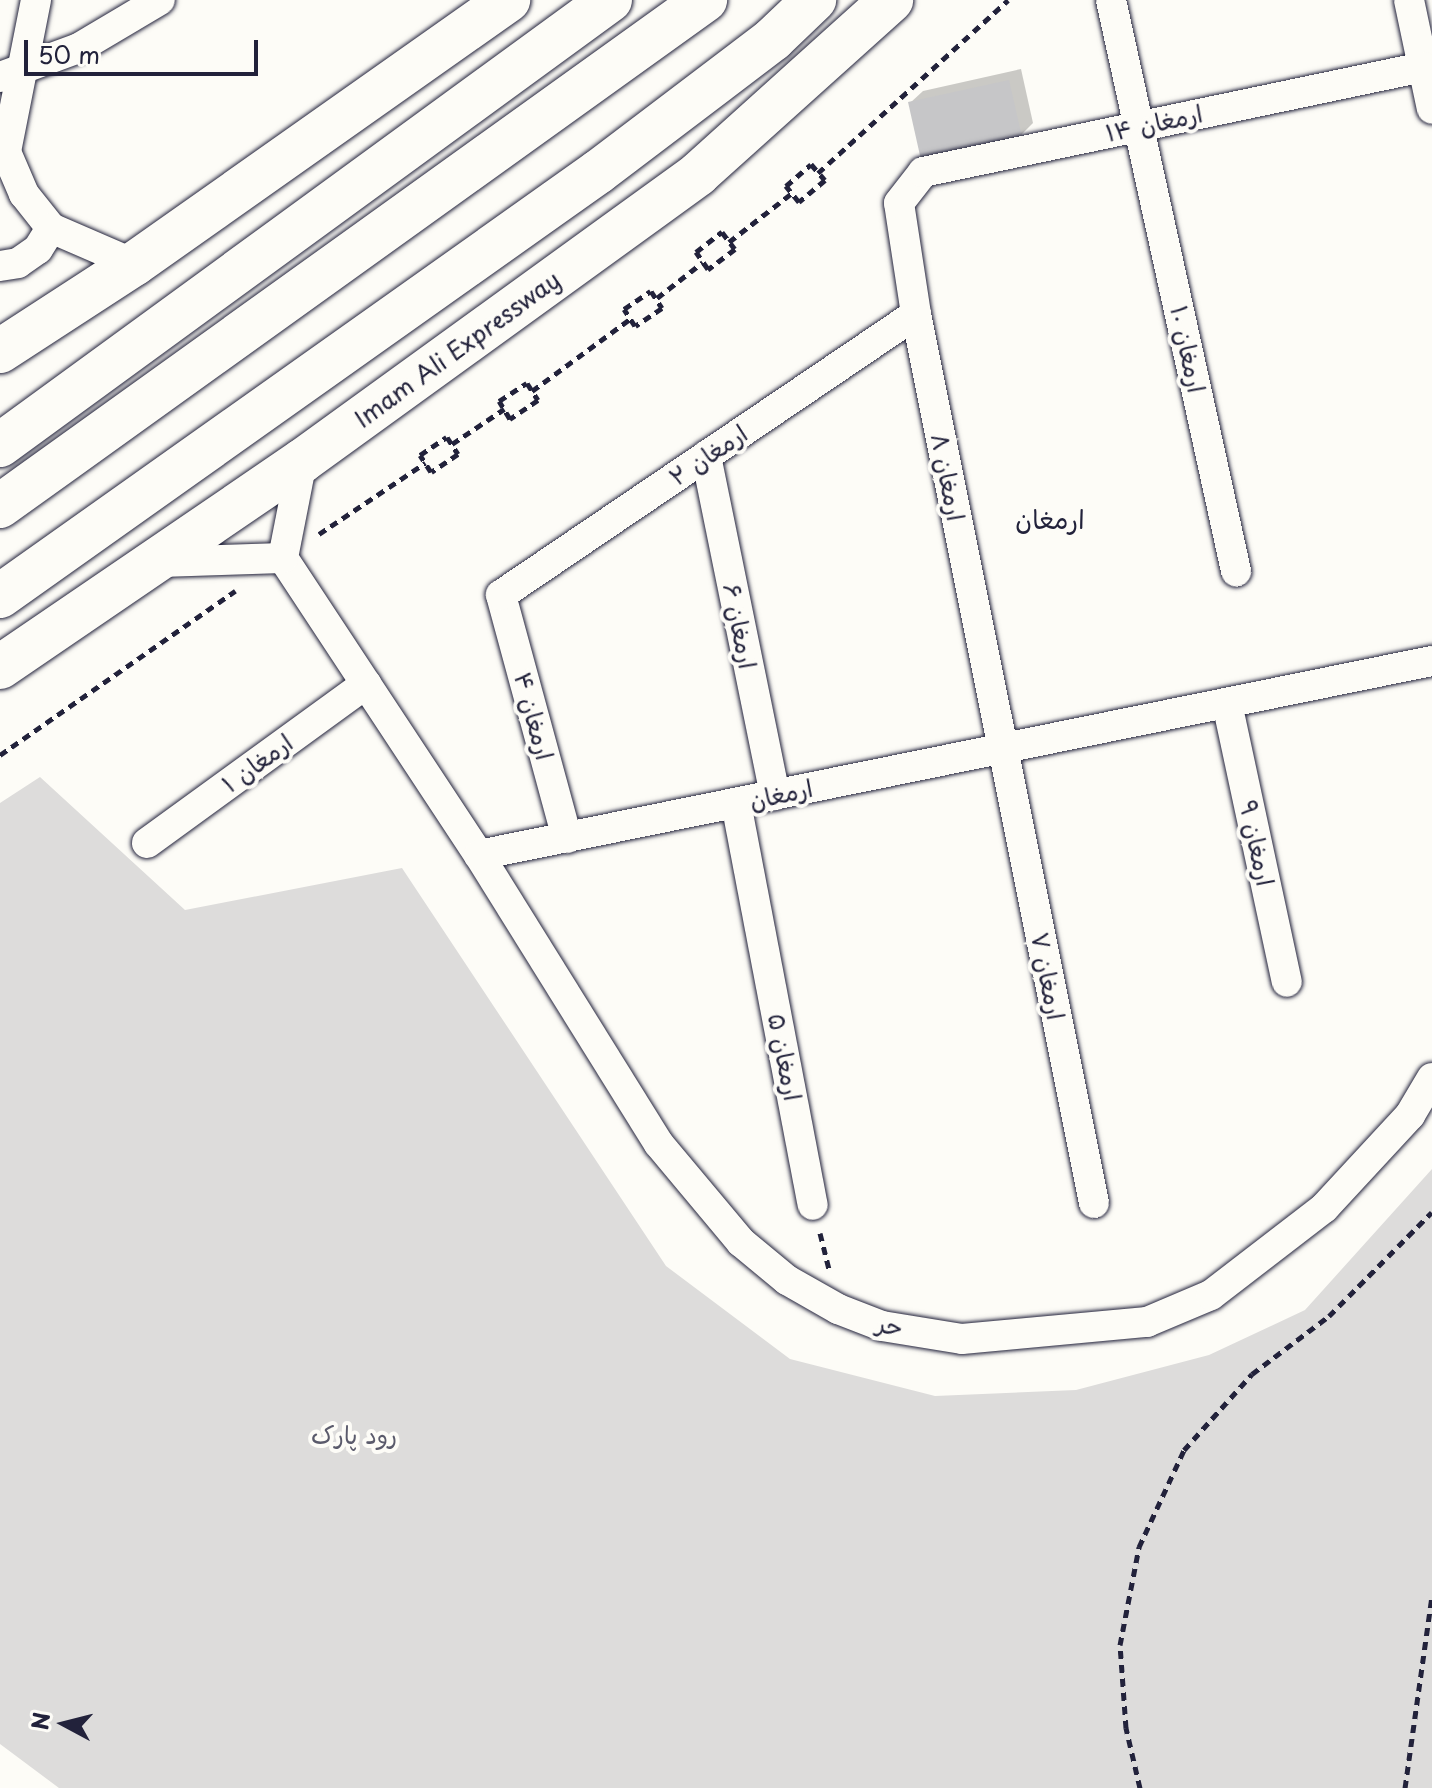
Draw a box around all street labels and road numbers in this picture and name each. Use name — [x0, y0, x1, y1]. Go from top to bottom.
street label: ارمغان ۱۴ — [1103, 99, 1205, 147]
street label: Imam Ali Expressway — [349, 265, 565, 433]
street label: ارمغان ۱۰ — [1165, 303, 1211, 395]
street label: ارمغان ۲ — [663, 418, 753, 492]
street label: ارمغان ۸ — [925, 431, 971, 523]
street label: ارمغان ۶ — [718, 581, 762, 671]
street label: ارمغان ۴ — [508, 669, 560, 763]
street label: ارمغان ۱ — [216, 728, 298, 798]
street label: ارمغان — [747, 773, 815, 815]
street label: ارمغان ۹ — [1234, 798, 1280, 888]
street label: ارمغان ۷ — [1025, 930, 1071, 1022]
street label: ارمغان ۵ — [762, 1011, 808, 1103]
street label: حر — [874, 1308, 906, 1342]

